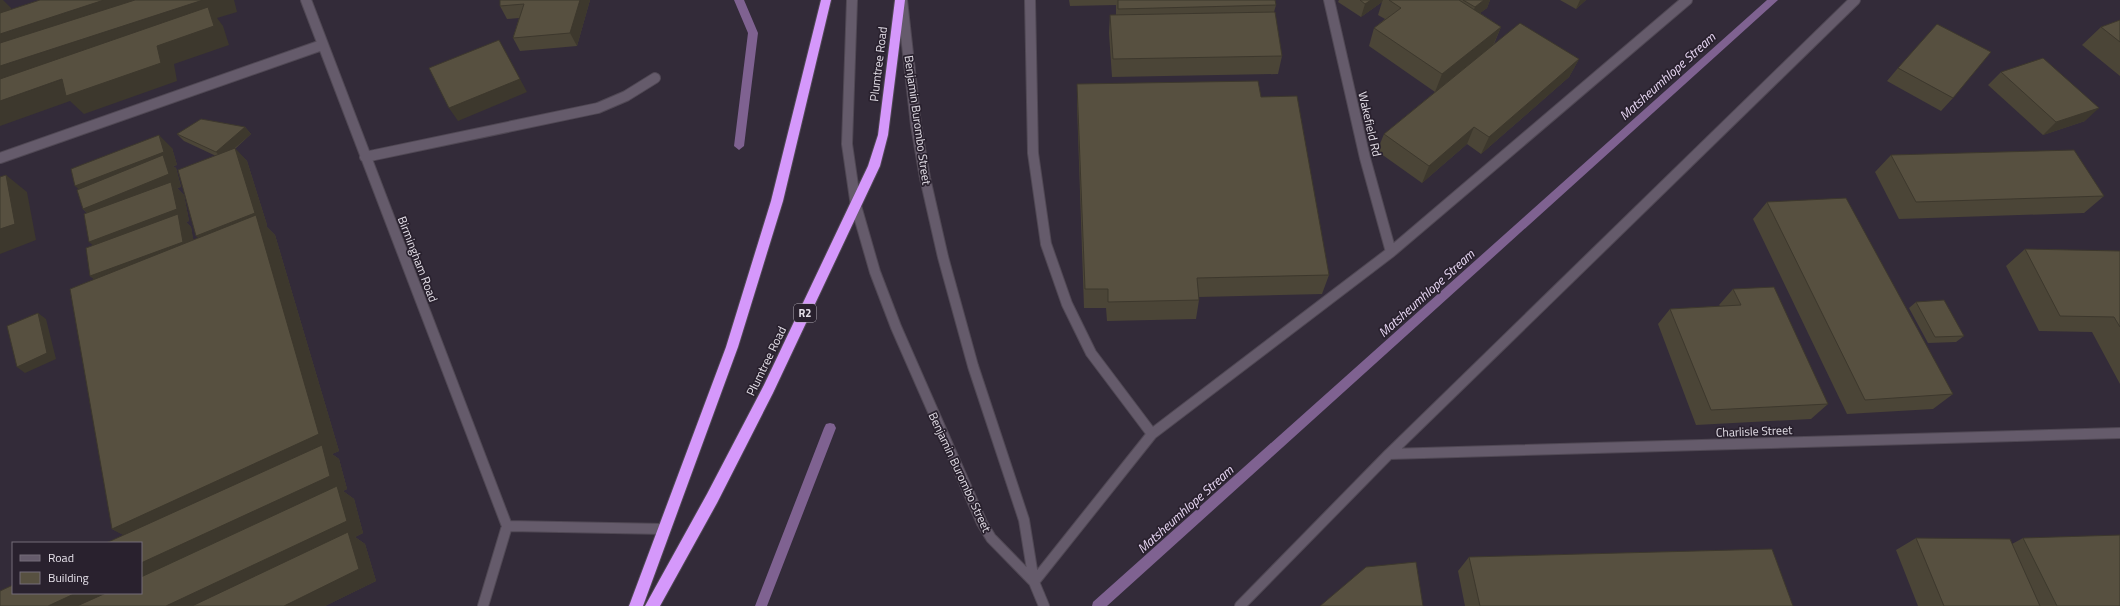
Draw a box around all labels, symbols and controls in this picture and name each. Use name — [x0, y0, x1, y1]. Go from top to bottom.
street label: Plumtree Road — [864, 25, 892, 103]
water label: Matsheumhlope Stream — [1614, 27, 1720, 125]
street label: Benjamin Burombo Street — [899, 54, 937, 187]
street label: Wakefield Rd — [1353, 90, 1387, 158]
street label: Birmingham Road — [393, 213, 443, 305]
water label: Matsheumhlope Stream — [1373, 244, 1479, 342]
road number: R2 — [794, 304, 816, 322]
street label: Plumtree Road — [741, 323, 791, 399]
street label: Benjamin Burombo Street — [924, 409, 997, 536]
street label: Charlisle Street — [1715, 420, 1793, 442]
water label: Matsheumhlope Stream — [1132, 460, 1238, 558]
legend — [12, 542, 142, 594]
text: Road — [48, 548, 74, 567]
text: Building — [48, 568, 89, 587]

